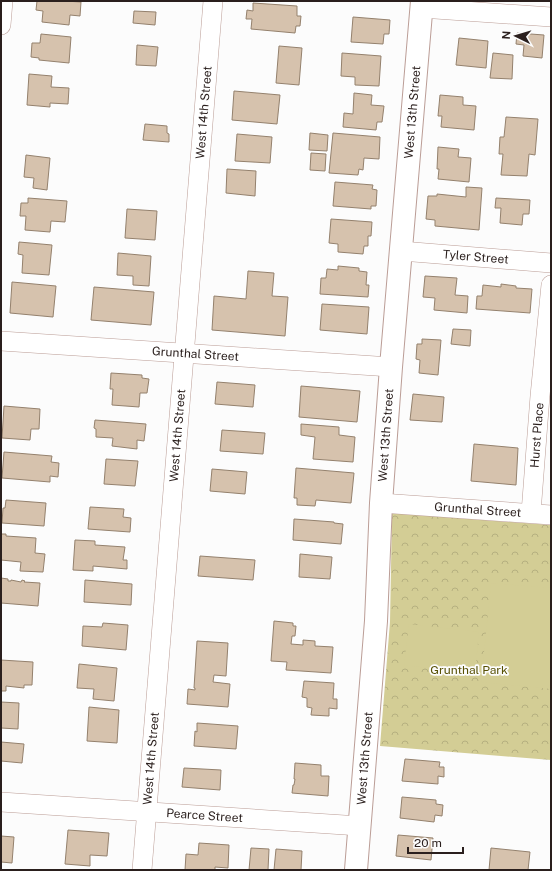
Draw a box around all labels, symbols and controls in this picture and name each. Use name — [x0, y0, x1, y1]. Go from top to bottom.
north arrow — [496, 16, 536, 56]
text: N — [500, 30, 512, 40]
street label: West 14th Street — [193, 65, 215, 160]
street label: West 13th Street — [402, 65, 424, 159]
street label: Tyler Street — [442, 247, 510, 267]
street label: Grunthal Street — [152, 344, 240, 364]
street label: West 14th Street — [167, 388, 188, 482]
street label: West 13th Street — [376, 388, 396, 482]
street label: Hurst Place — [527, 402, 546, 468]
street label: Grunthal Street — [434, 500, 522, 520]
park label: Grunthal Park — [430, 663, 508, 677]
street label: West 14th Street — [140, 711, 162, 805]
street label: West 13th Street — [354, 711, 376, 805]
street label: Pearce Street — [166, 806, 244, 825]
scale bar — [408, 829, 463, 855]
text: 20 m — [414, 836, 442, 850]

